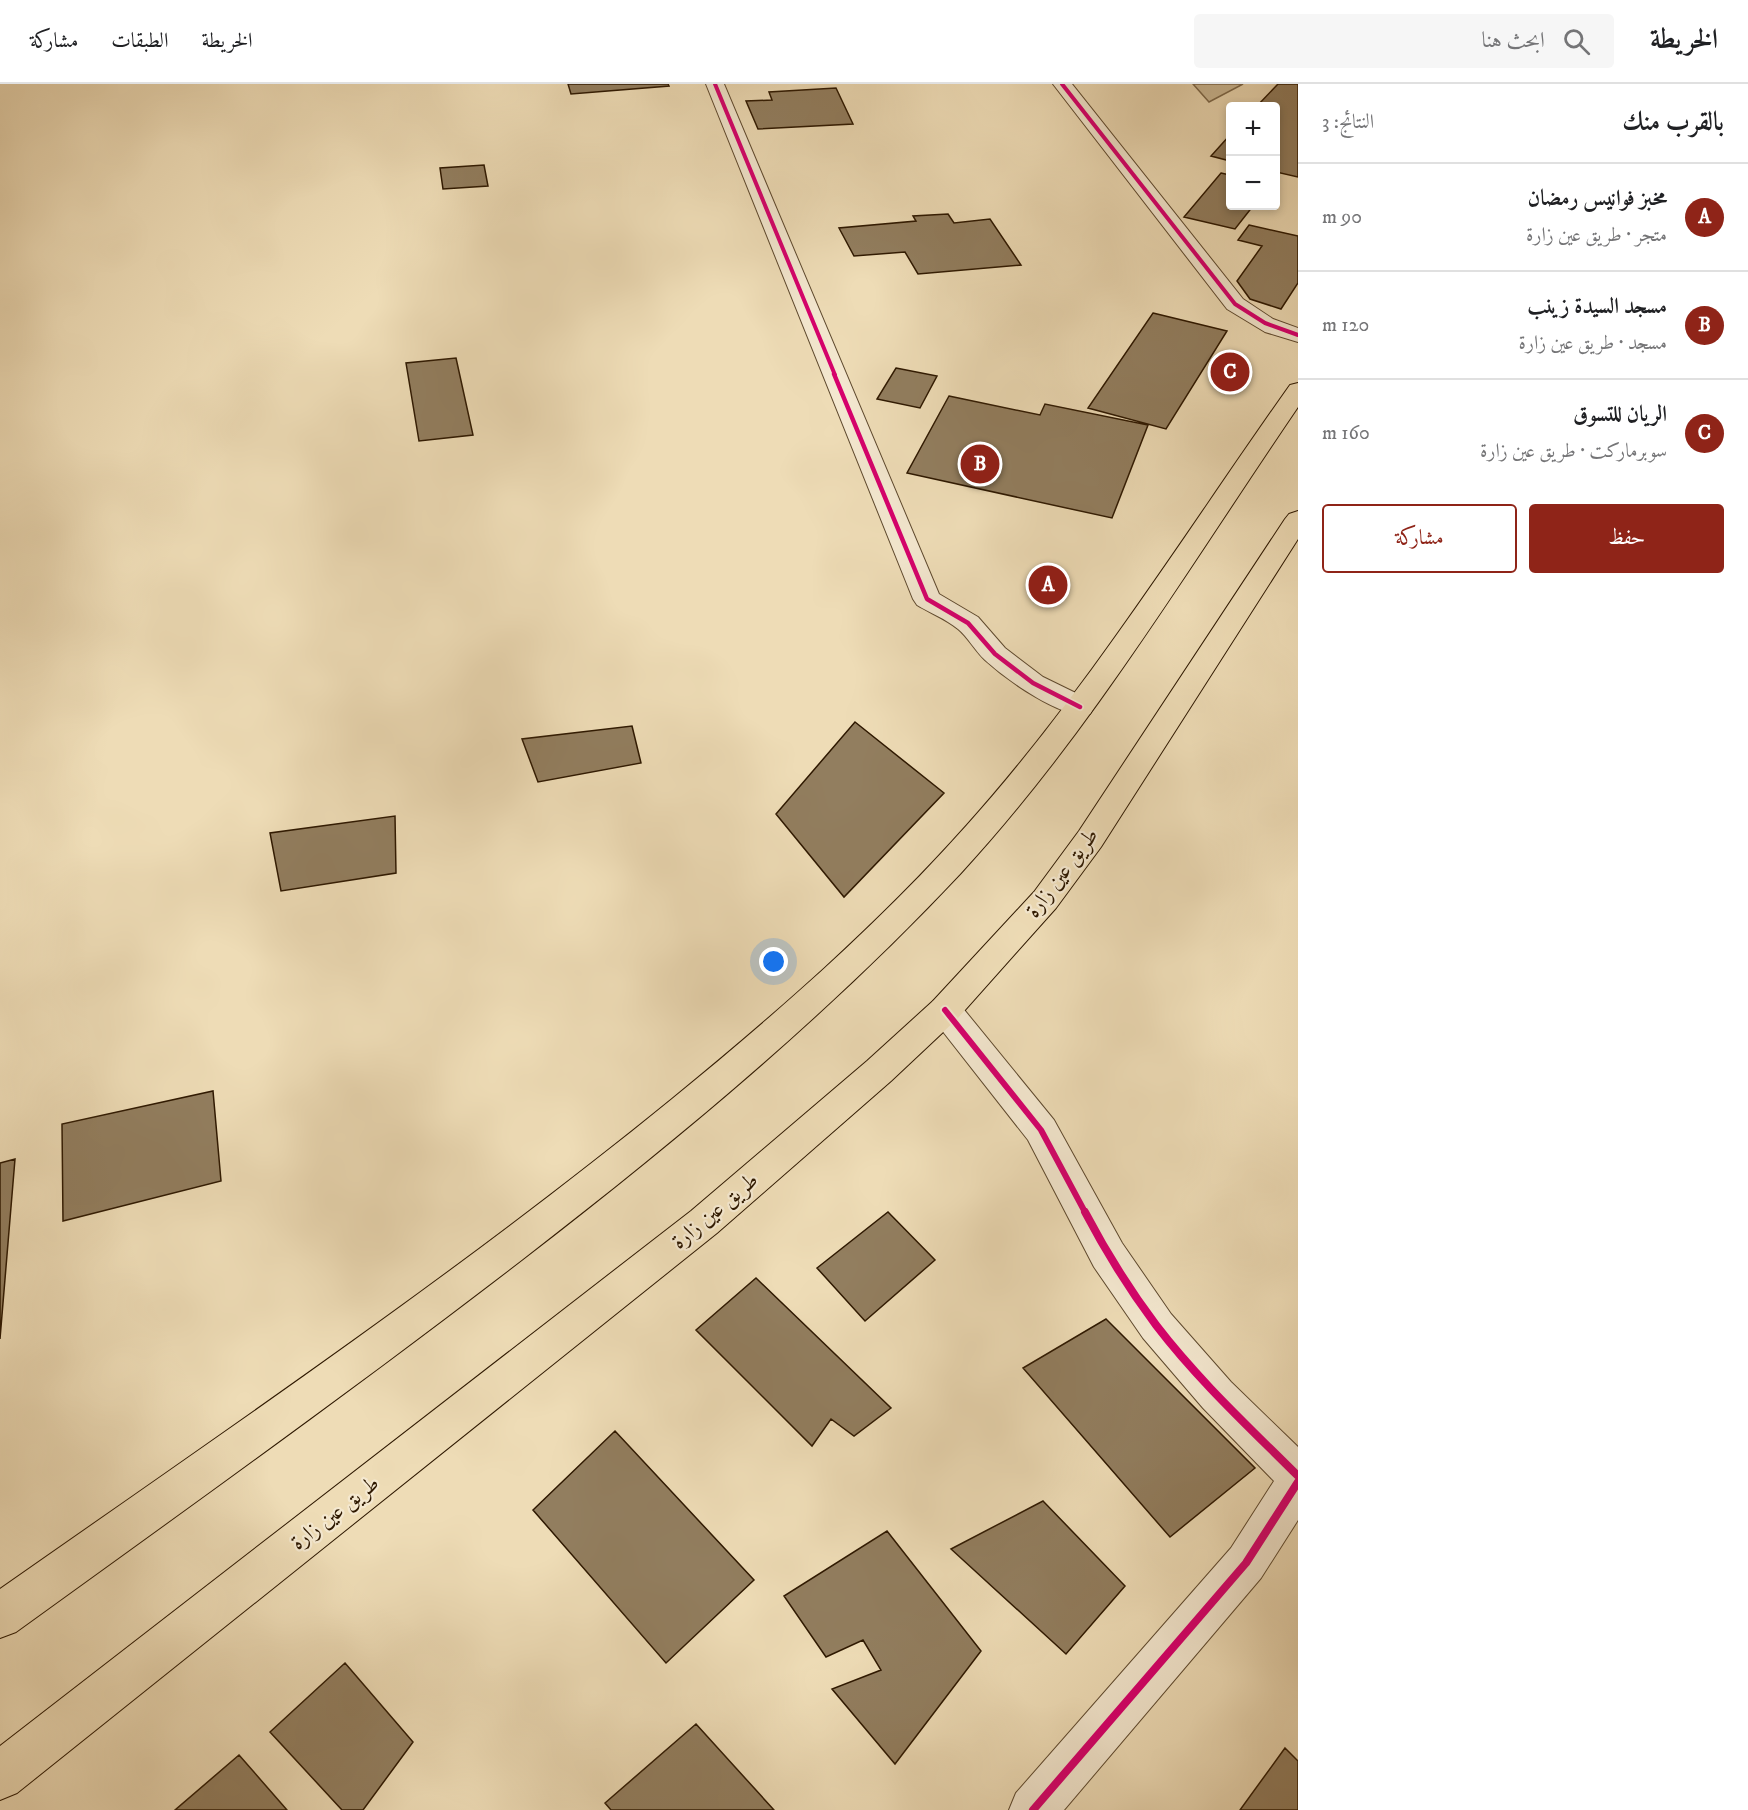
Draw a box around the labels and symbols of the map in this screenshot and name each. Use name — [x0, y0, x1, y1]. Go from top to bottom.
pin: C — [1210, 350, 1250, 394]
pin: B — [960, 442, 1000, 487]
pin: A — [1028, 562, 1068, 608]
street label: طريق عين زارة — [1019, 823, 1105, 923]
your location — [759, 947, 788, 976]
street label: طريق عين زارة — [666, 1167, 764, 1255]
street label: طريق عين زارة — [285, 1470, 385, 1556]

